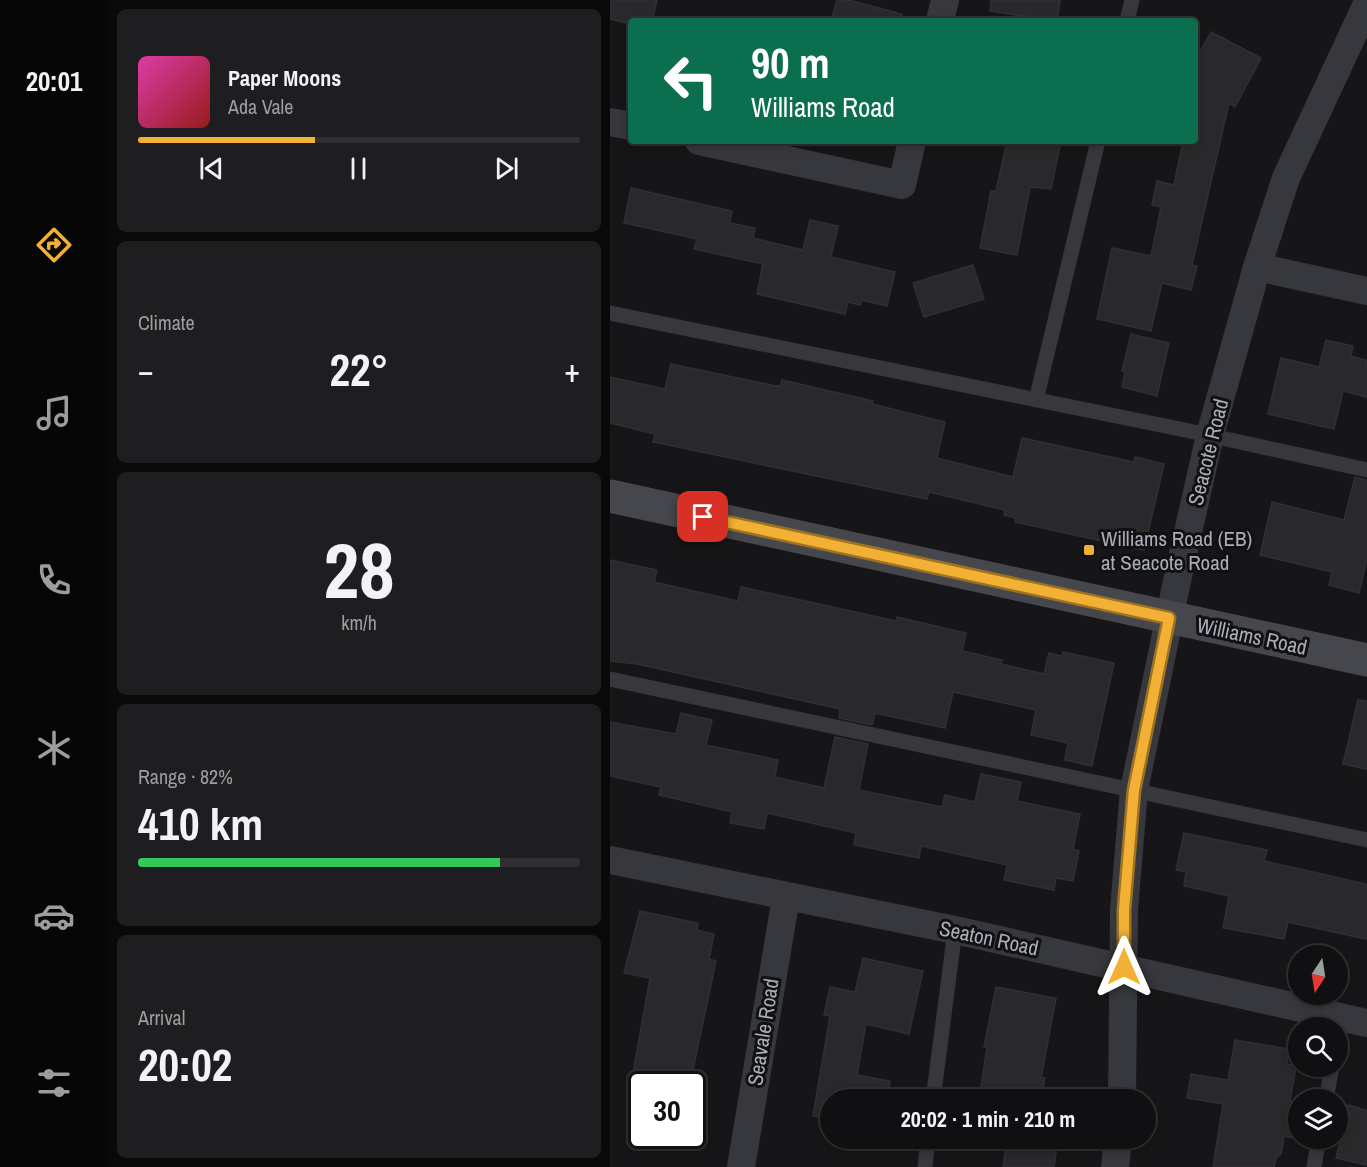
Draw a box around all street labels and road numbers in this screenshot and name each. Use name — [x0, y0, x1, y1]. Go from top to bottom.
street label: Seacote Road — [1181, 396, 1235, 508]
street label: Williams Road — [1194, 610, 1310, 662]
street label: Seaton Road — [937, 913, 1041, 963]
street label: Seavale Road — [740, 976, 786, 1088]

